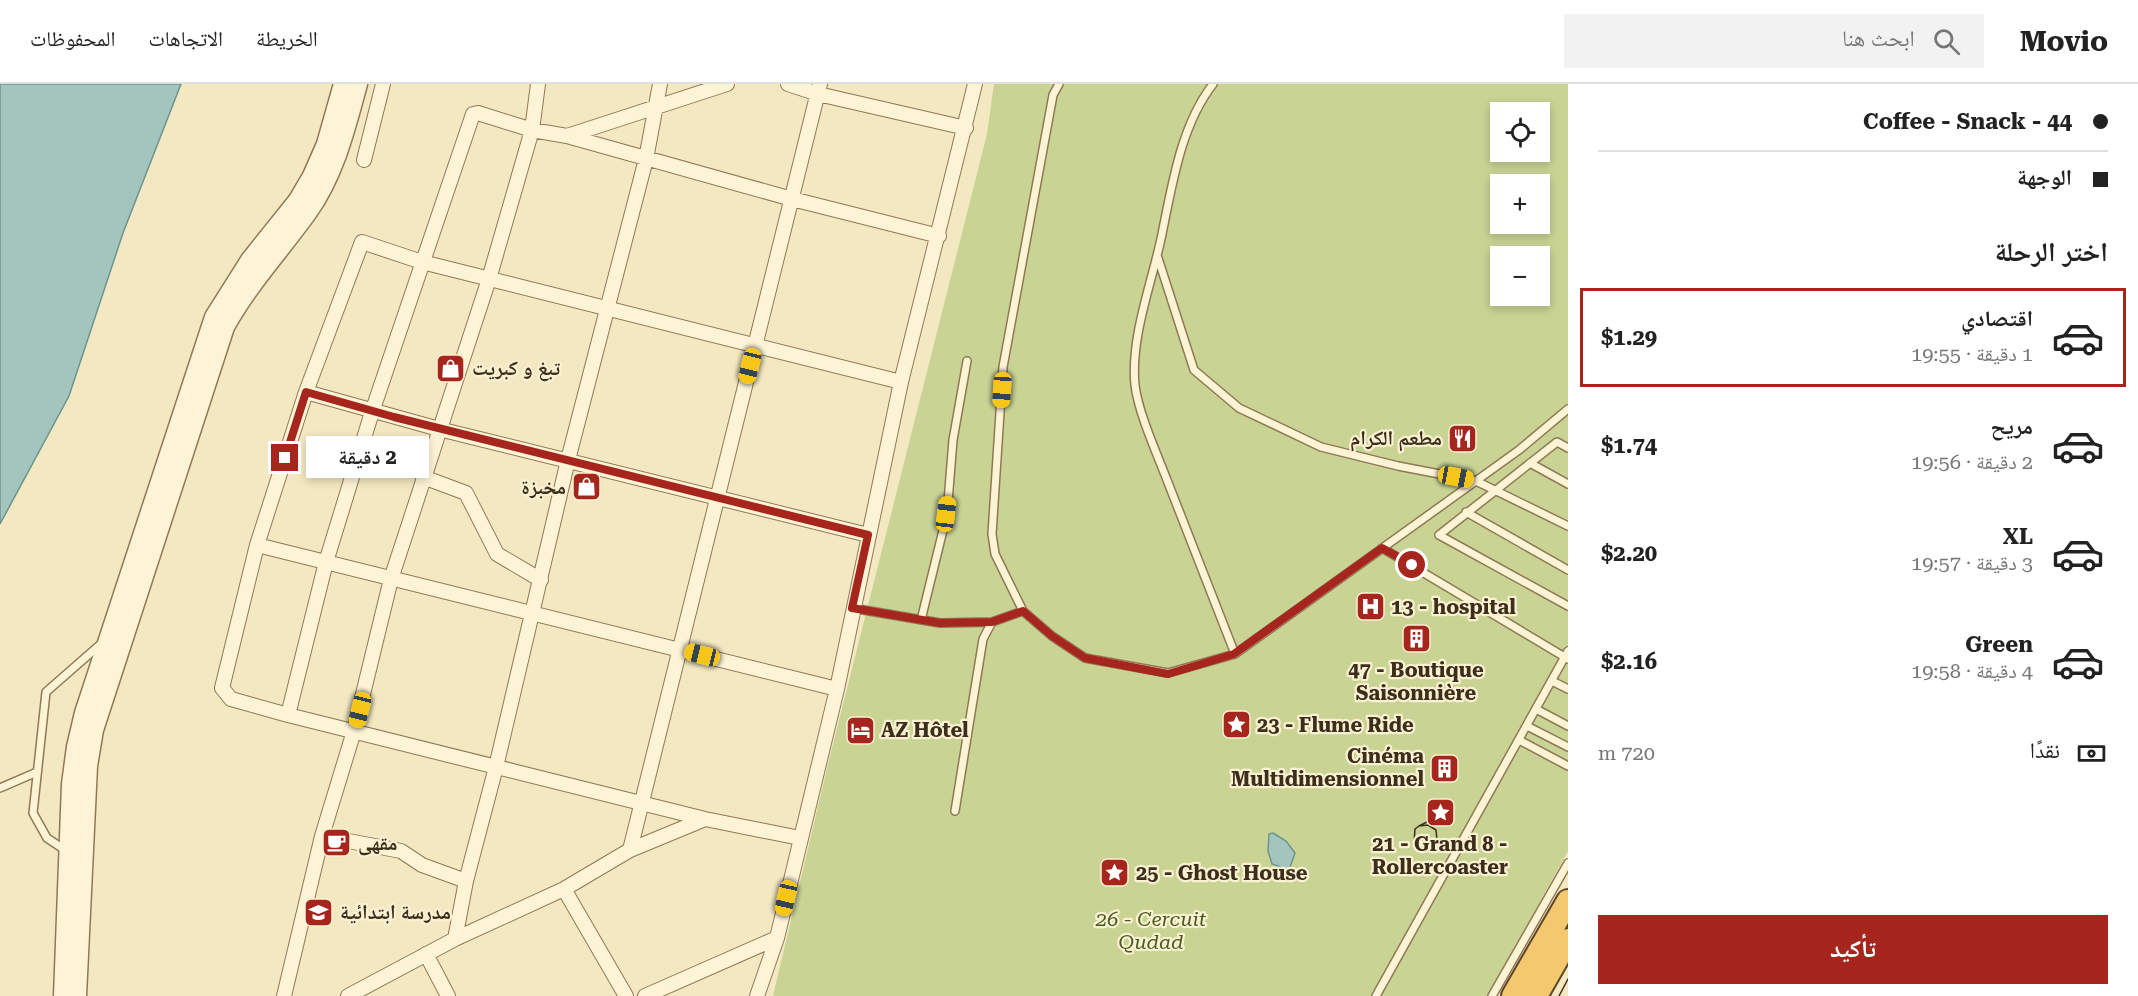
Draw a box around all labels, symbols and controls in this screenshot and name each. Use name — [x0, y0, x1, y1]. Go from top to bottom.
search box — [1564, 14, 1984, 68]
icon: search — [1930, 25, 1963, 58]
text: Movio — [2020, 25, 2108, 58]
text: ابحث هنا — [1842, 26, 1915, 51]
text: المحفوظات — [30, 27, 115, 51]
text: الاتجاهات — [148, 27, 223, 51]
text: الخريطة — [256, 27, 318, 51]
map controls — [1490, 102, 1550, 306]
button: locate — [1490, 102, 1550, 162]
text: 44 - Coffee - Snack — [1863, 109, 2072, 134]
text: الوجهة — [2017, 165, 2072, 190]
button: + — [1490, 174, 1550, 234]
text: اختر الرحلة — [1995, 236, 2108, 268]
button: − — [1490, 246, 1550, 306]
text: اقتصادي — [1961, 306, 2033, 331]
icon: car — [2051, 311, 2105, 365]
text: $1.29 — [1601, 325, 1657, 350]
text: 1 دقيقة · 19:55 — [1911, 342, 2033, 366]
car — [737, 346, 763, 386]
shop icon: تبغ و كبريت — [435, 352, 467, 384]
place label: تبغ و كبريت — [472, 356, 561, 382]
car — [992, 371, 1012, 409]
text: مريح — [1990, 414, 2033, 439]
icon: car — [2051, 419, 2105, 473]
restaurant icon: مطعم الكرام — [1447, 422, 1479, 454]
place label: مطعم الكرام — [1350, 426, 1442, 452]
text: $1.74 — [1601, 433, 1657, 458]
callout: 2 دقيقة — [306, 437, 429, 479]
route end — [271, 444, 298, 471]
text: 2 دقيقة — [338, 445, 397, 469]
text: 2 دقيقة · 19:56 — [1911, 450, 2033, 474]
car — [1437, 465, 1475, 489]
shop icon: مخبزة — [571, 471, 603, 503]
place label: مخبزة — [521, 475, 566, 499]
car — [935, 495, 957, 533]
text: XL — [2003, 524, 2033, 549]
icon: car — [2051, 527, 2105, 581]
text: $2.20 — [1601, 541, 1657, 566]
route start — [1398, 551, 1425, 578]
text: 3 دقيقة · 19:57 — [1911, 551, 2033, 575]
hospital icon: 13 - hospital — [1354, 591, 1386, 623]
place label: 13 - hospital — [1391, 595, 1516, 619]
building icon: 47 - Boutique Saisonnière — [1400, 623, 1432, 655]
text: Green — [1965, 632, 2033, 657]
icon: car — [2051, 635, 2105, 689]
car — [682, 642, 722, 668]
text: $2.16 — [1601, 649, 1657, 674]
place label: 47 - Boutique Saisonnière — [1348, 658, 1484, 705]
text: 4 دقيقة · 19:58 — [1911, 659, 2033, 683]
car — [347, 690, 373, 730]
place icon: 23 - Flume Ride — [1220, 709, 1252, 741]
place label: 23 - Flume Ride — [1257, 713, 1414, 737]
hotel icon: AZ Hôtel — [844, 714, 876, 746]
place label: AZ Hôtel — [881, 718, 969, 742]
icon: cash — [2075, 737, 2108, 770]
text: نقدًا — [2030, 738, 2060, 763]
text: 720 m — [1598, 741, 1655, 765]
place label: Cinéma Multidimensionnel — [1231, 744, 1424, 791]
building icon: Cinéma Multidimensionnel — [1429, 752, 1461, 784]
place icon: 21 - Grand 8 - Rollercoaster — [1424, 797, 1456, 829]
cafe icon: مقهى — [321, 827, 353, 859]
place label: مقهى — [358, 831, 397, 856]
place label: 21 - Grand 8 - Rollercoaster — [1372, 832, 1508, 879]
place icon: 25 - Ghost House — [1099, 857, 1131, 889]
place label: 25 - Ghost House — [1136, 861, 1308, 885]
car — [773, 878, 799, 918]
school or university icon: مدرسة ابتدائية — [303, 896, 335, 928]
place label: مدرسة ابتدائية — [340, 900, 451, 924]
park label: 26 - Cercuit Qudad — [1095, 907, 1207, 954]
button: تأكيد — [1598, 915, 2108, 984]

